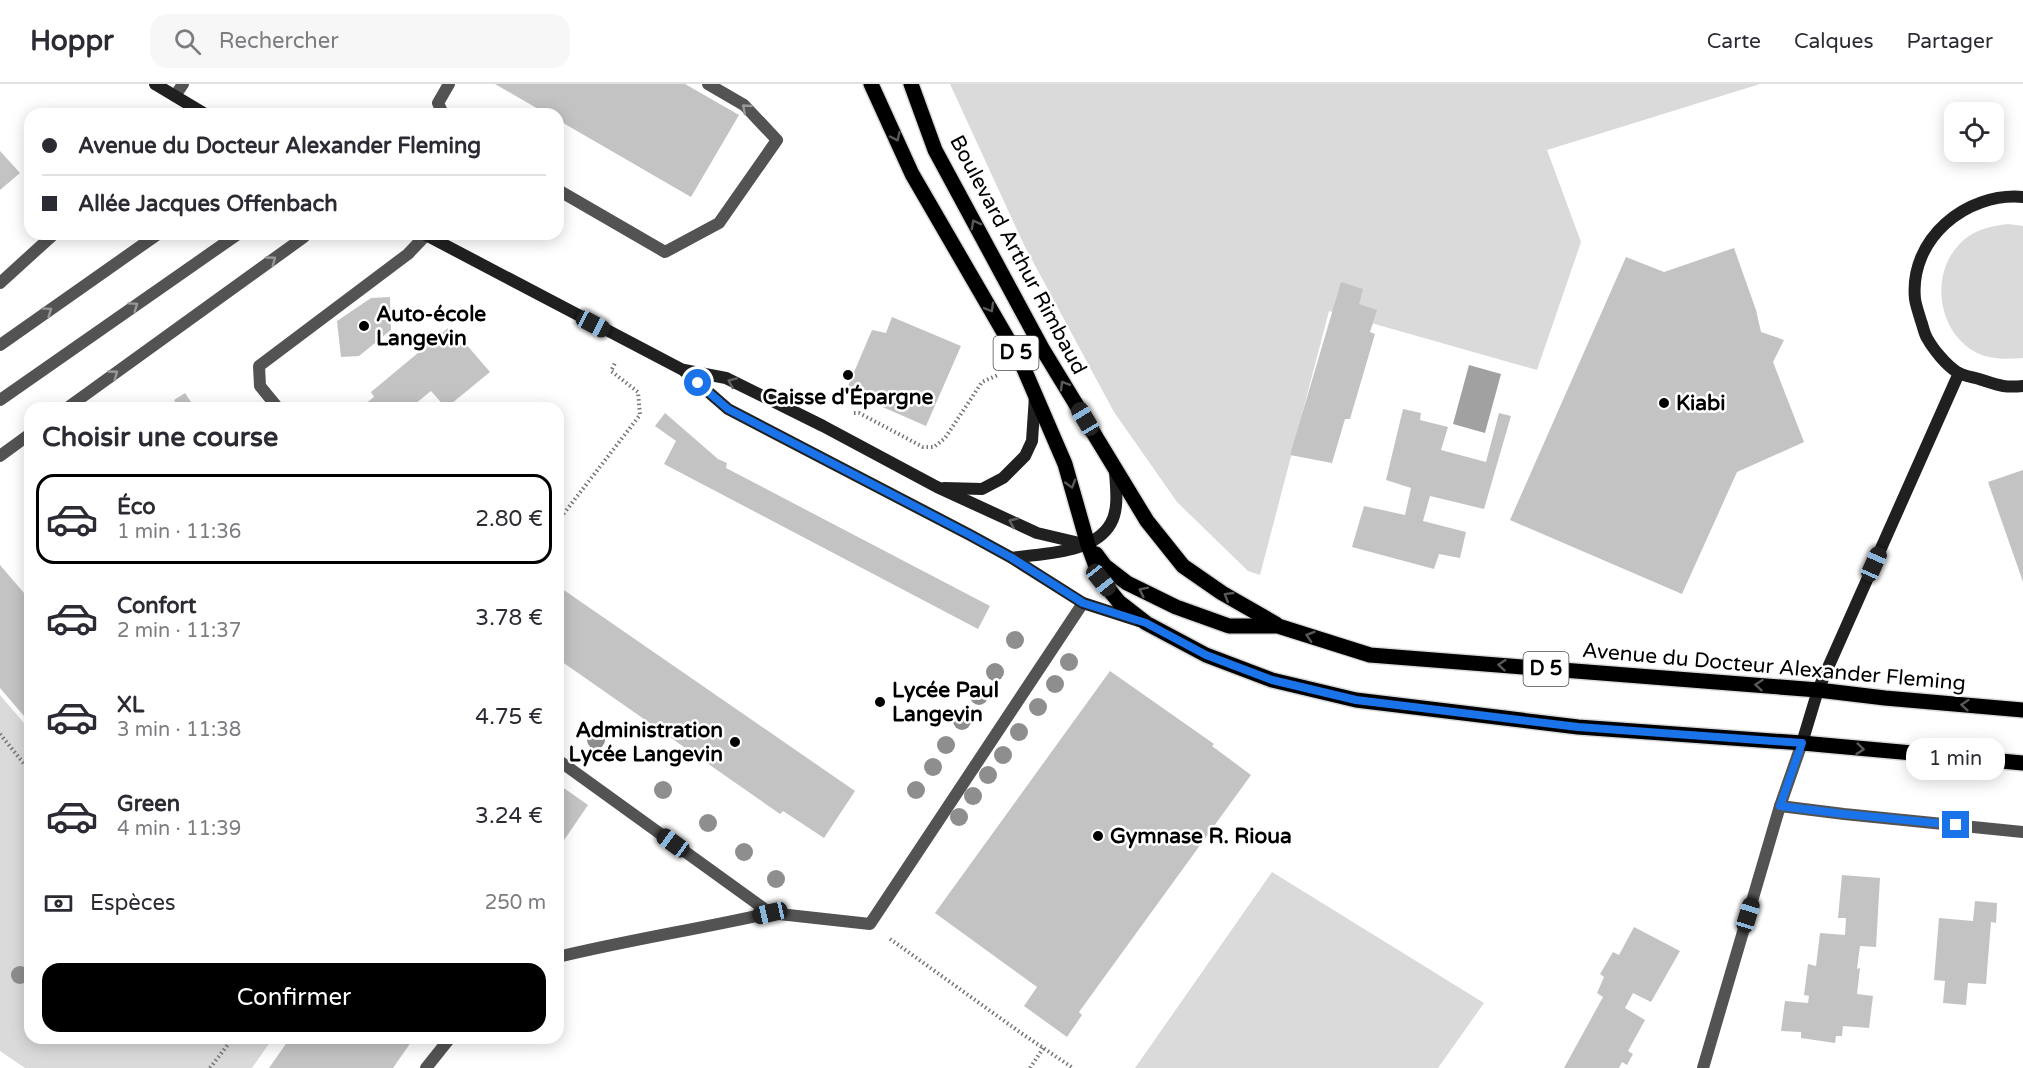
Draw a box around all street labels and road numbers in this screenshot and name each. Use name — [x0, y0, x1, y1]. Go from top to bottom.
street label: Boulevard Arthur Rimbaud — [944, 131, 1092, 379]
road number: D 5 — [994, 336, 1038, 370]
street label: Avenue du Docteur Alexander Fleming — [1581, 638, 1967, 696]
road number: D 5 — [1524, 652, 1568, 686]

